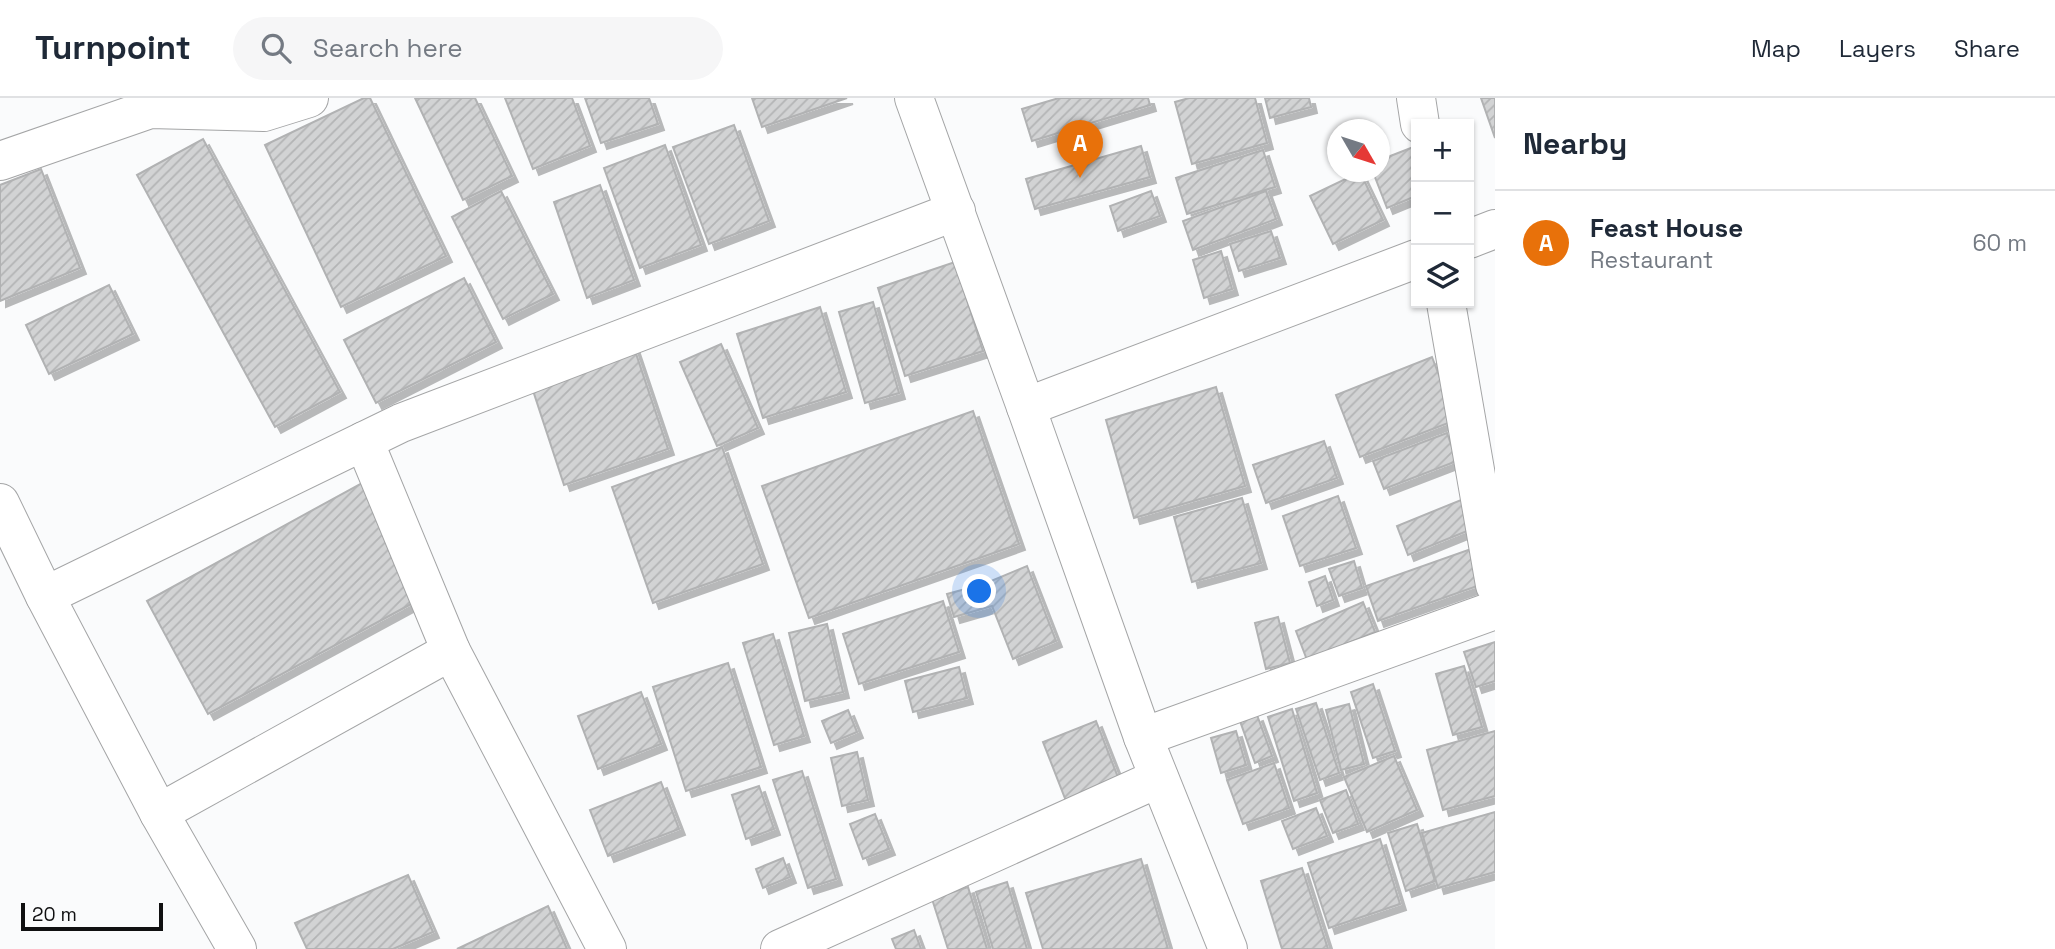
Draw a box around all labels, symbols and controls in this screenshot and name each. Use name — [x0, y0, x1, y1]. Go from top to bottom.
search box — [233, 17, 723, 80]
text: Turnpoint — [35, 27, 191, 69]
icon: search — [257, 29, 295, 67]
text: Search here — [313, 31, 463, 65]
text: Map — [1751, 33, 1801, 64]
text: Layers — [1839, 33, 1916, 64]
text: Share — [1954, 33, 2020, 64]
north arrow — [1327, 119, 1390, 182]
map controls — [1411, 119, 1474, 308]
button: + — [1411, 119, 1474, 182]
pin: A — [1057, 120, 1103, 178]
text: Nearby — [1523, 124, 1627, 163]
button: − — [1411, 182, 1474, 245]
text: Feast House — [1590, 211, 1743, 245]
text: A — [1539, 228, 1553, 258]
text: 60 m — [1972, 228, 2027, 258]
button: layers — [1411, 245, 1474, 308]
text: Restaurant — [1590, 245, 1713, 275]
your location — [962, 574, 996, 608]
scale bar — [21, 900, 163, 932]
text: 20 m — [32, 902, 77, 927]

